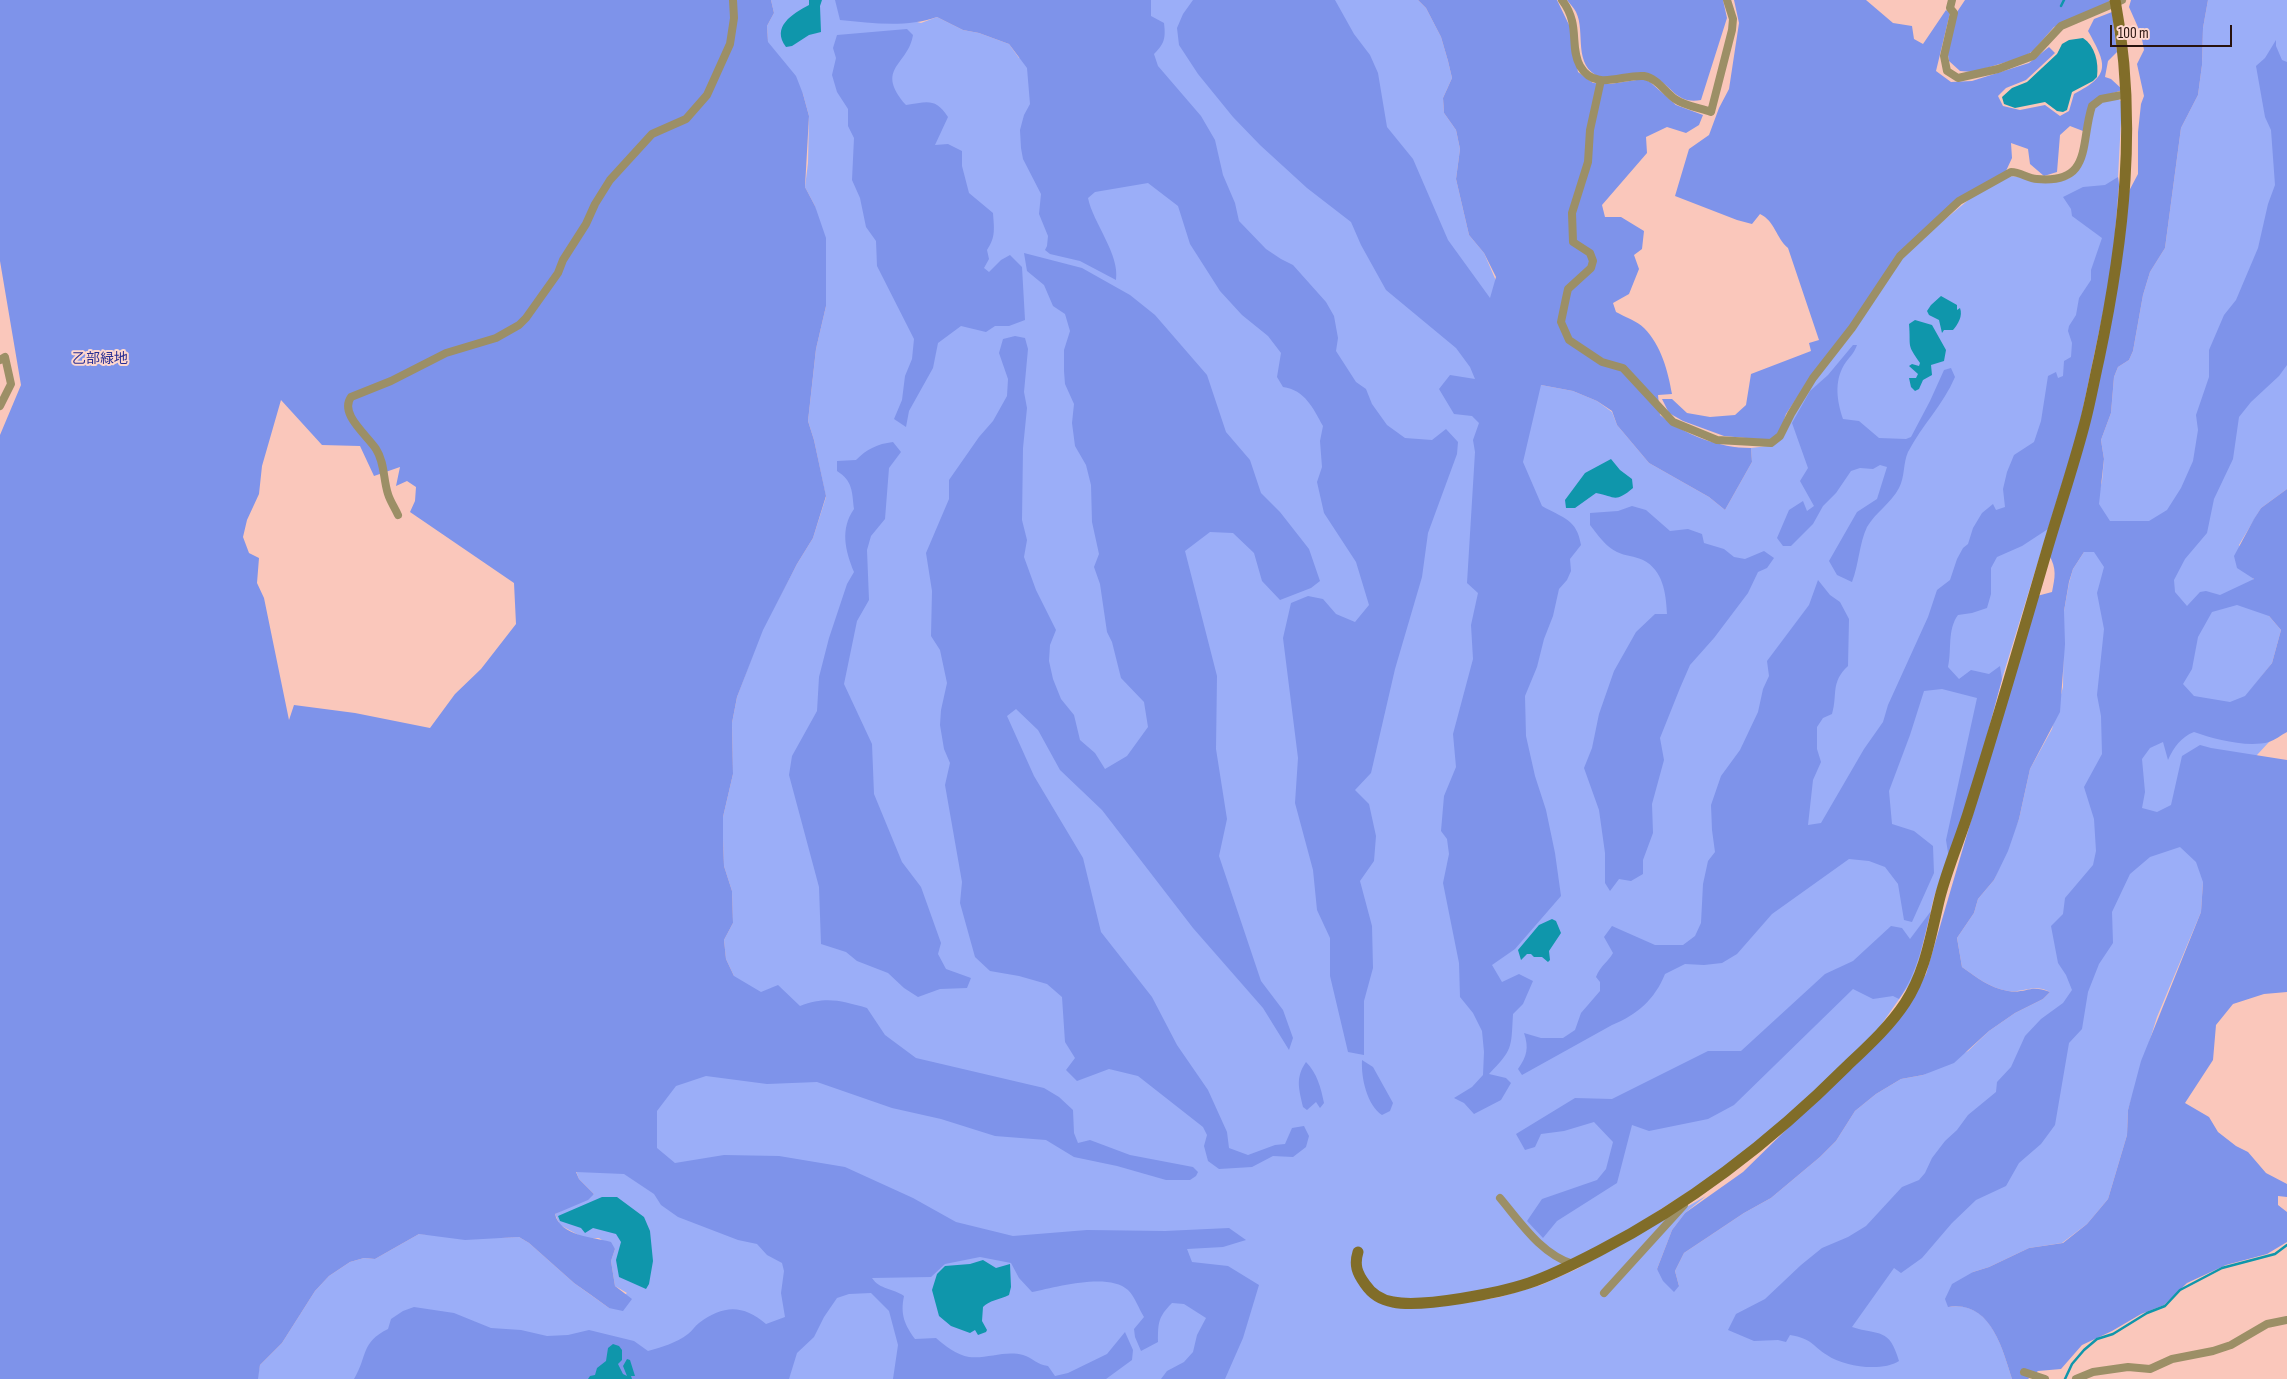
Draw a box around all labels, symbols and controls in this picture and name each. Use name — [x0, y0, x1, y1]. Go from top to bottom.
scale bar — [2112, 15, 2234, 47]
text: 100 m — [2118, 24, 2149, 43]
park label: 乙部緑地 — [72, 351, 128, 367]

